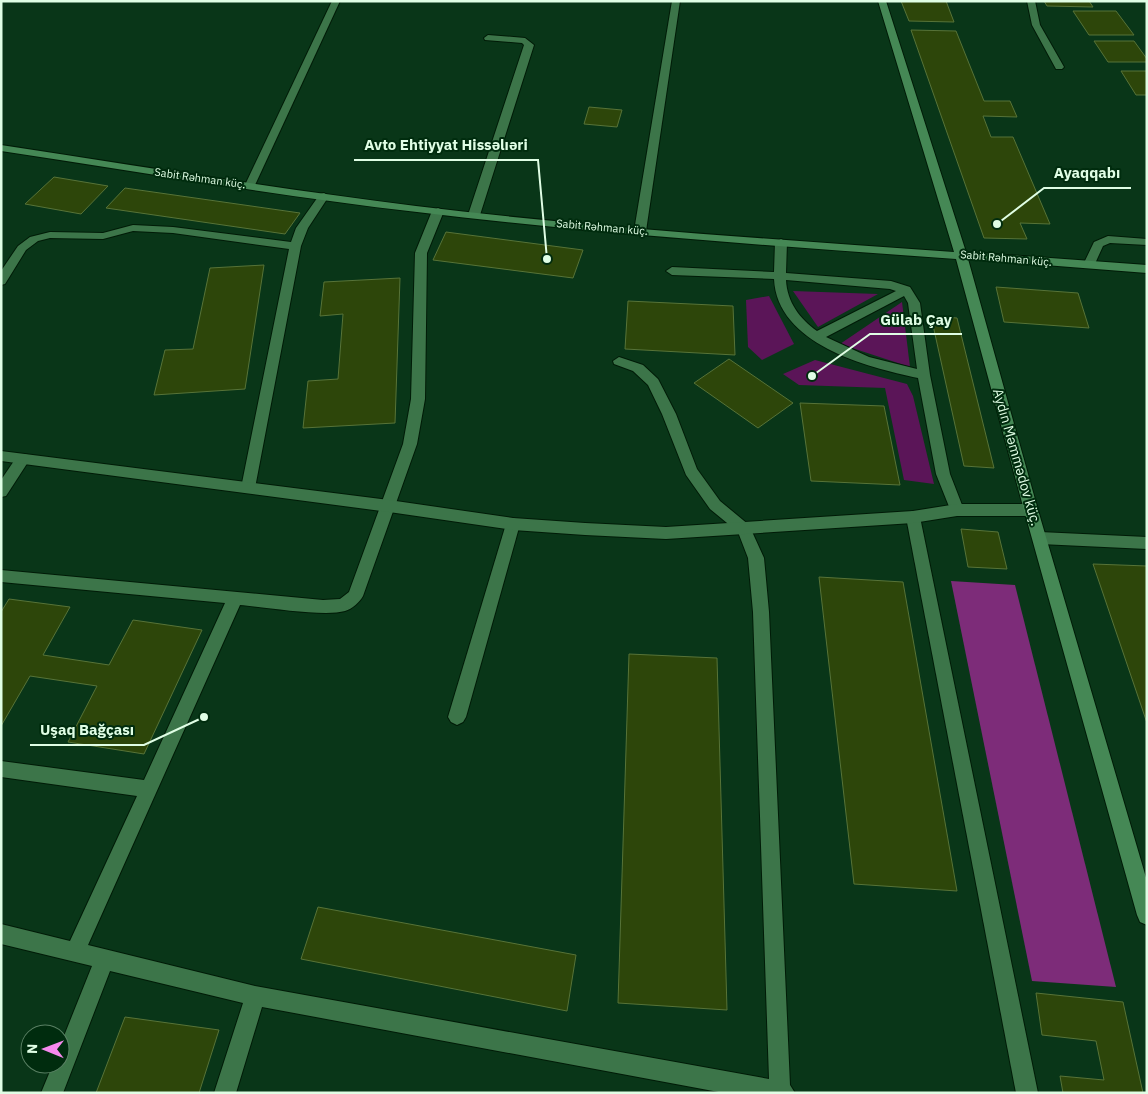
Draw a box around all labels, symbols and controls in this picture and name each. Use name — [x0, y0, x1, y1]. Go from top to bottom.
callout: Avto Ehtiyyat Hissəlıəri — [354, 130, 538, 160]
text: Avto Ehtiyyat Hissəlıəri — [364, 135, 528, 154]
callout: Ayaqqabı — [1044, 158, 1131, 188]
text: Ayaqqabı — [1054, 163, 1120, 182]
street label: Sabit Rəhman küç. — [154, 165, 246, 191]
street label: Sabit Rəhman küç. — [556, 216, 648, 238]
street label: Sabit Rəhman küç. — [960, 247, 1052, 269]
callout: Gülab Çay — [870, 304, 962, 334]
text: Gülab Çay — [880, 310, 952, 329]
street label: Aydın Məmmədov küç. — [989, 386, 1045, 528]
callout: Uşaq Bağçası — [30, 715, 144, 745]
text: Uşaq Bağçası — [40, 720, 134, 739]
north arrow — [20, 1024, 70, 1074]
text: N — [23, 1044, 41, 1054]

